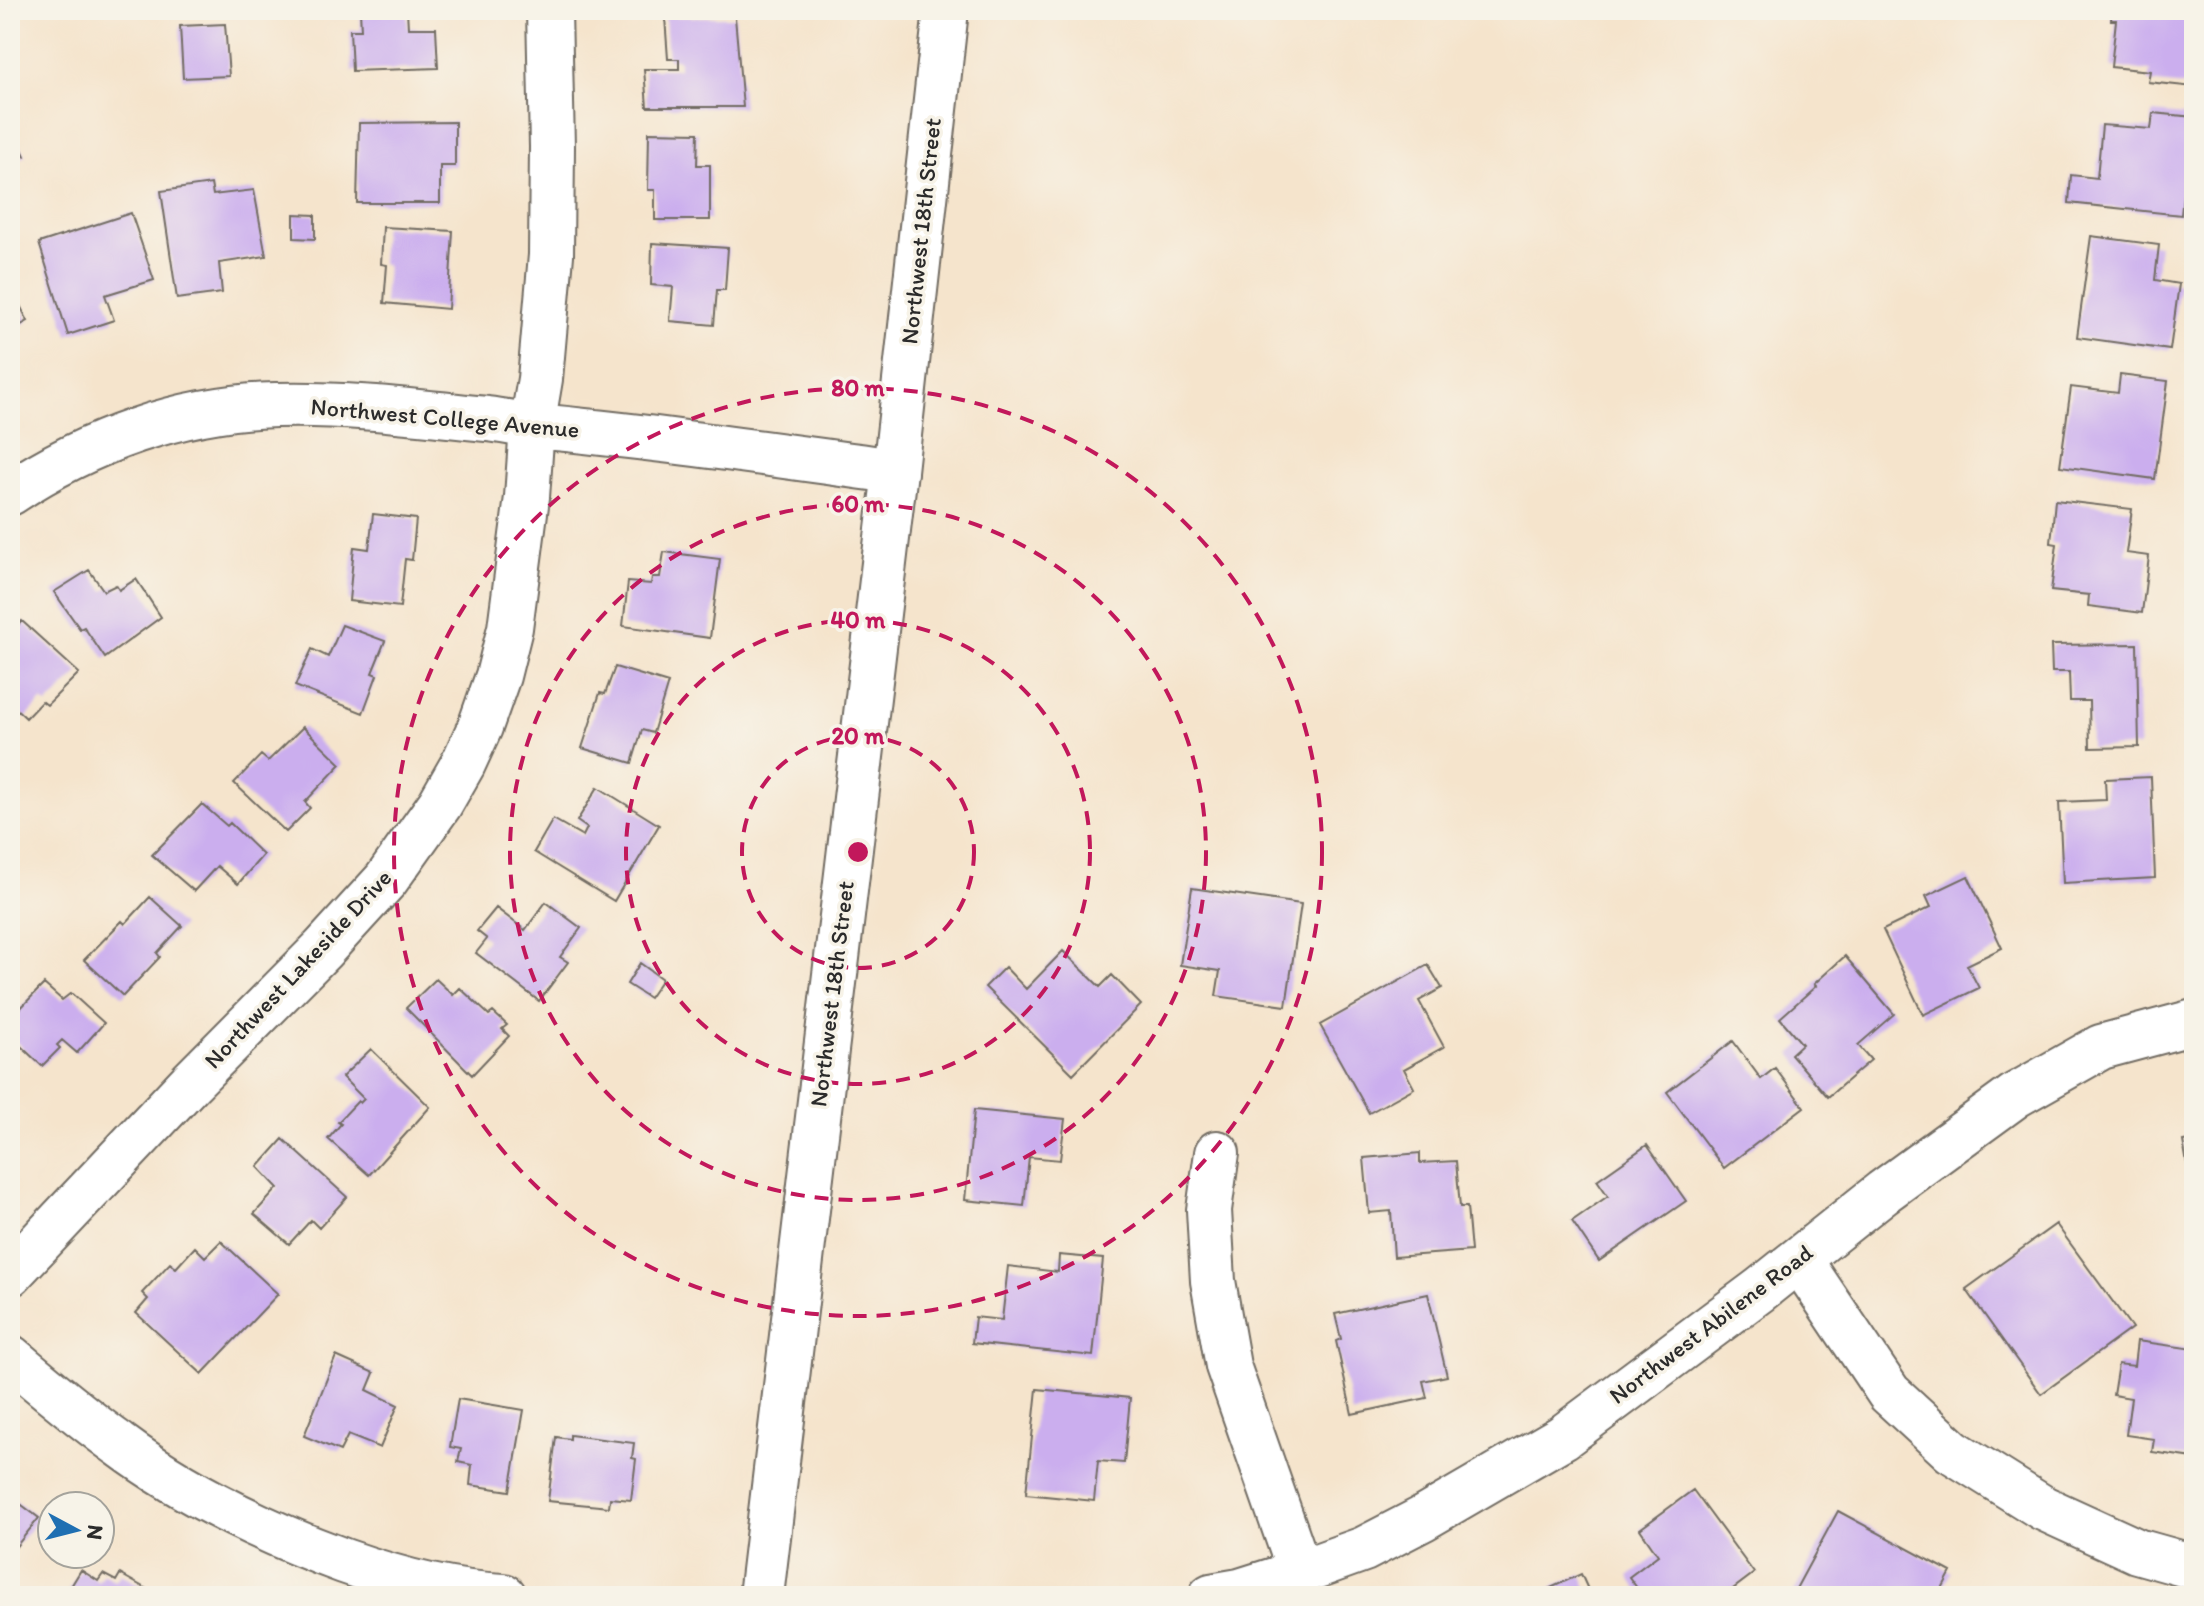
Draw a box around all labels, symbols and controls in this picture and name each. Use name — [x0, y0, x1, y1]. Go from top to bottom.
street label: Northwest 18th Street — [894, 116, 947, 346]
text: 80 m — [831, 373, 886, 402]
street label: Northwest College Avenue — [310, 391, 581, 444]
text: 60 m — [831, 489, 885, 518]
text: 40 m — [831, 605, 886, 634]
text: 20 m — [832, 721, 885, 750]
centre of rings — [844, 838, 872, 866]
street label: Northwest Lakeside Drive — [198, 863, 397, 1074]
street label: Northwest 18th Street — [803, 879, 860, 1109]
street label: Northwest Abilene Road — [1603, 1238, 1818, 1410]
north arrow — [36, 1490, 116, 1570]
text: N — [81, 1523, 110, 1541]

